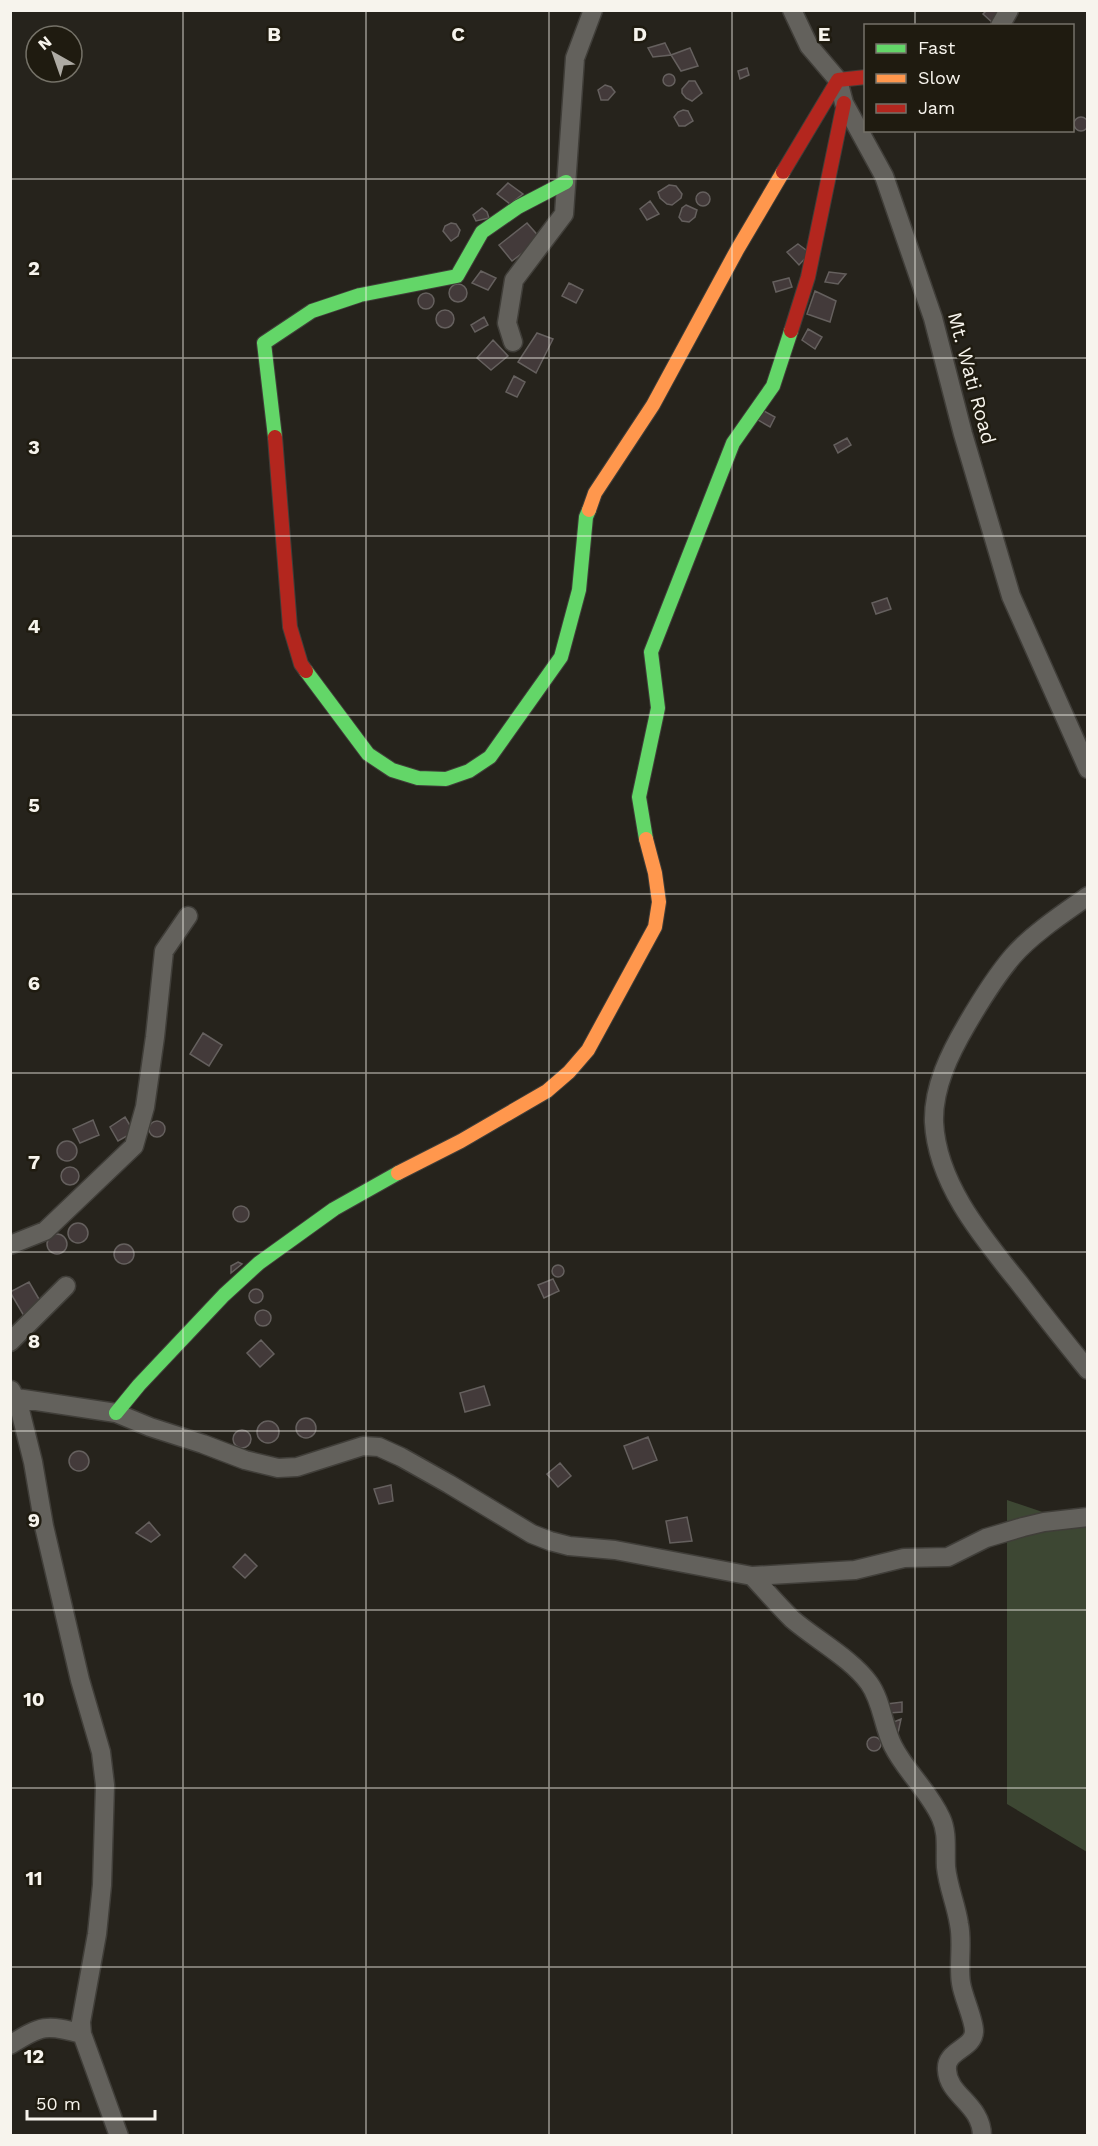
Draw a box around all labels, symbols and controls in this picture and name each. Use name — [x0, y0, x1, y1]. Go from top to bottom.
text: B — [267, 22, 281, 46]
text: C — [451, 22, 465, 46]
text: D — [633, 22, 647, 46]
text: E — [818, 22, 830, 46]
north arrow — [24, 24, 84, 84]
legend — [864, 24, 1074, 132]
text: N — [34, 32, 55, 54]
text: Fast — [918, 37, 956, 58]
text: Slow — [918, 67, 961, 88]
text: Jam — [918, 97, 955, 118]
text: 2 — [28, 256, 40, 280]
street label: Mt. Wati Road — [943, 309, 1001, 447]
text: 3 — [28, 435, 40, 459]
text: 4 — [28, 614, 41, 638]
text: 5 — [28, 793, 40, 817]
text: 6 — [28, 971, 40, 995]
text: 7 — [28, 1150, 40, 1174]
text: 8 — [28, 1329, 40, 1353]
text: 9 — [28, 1508, 40, 1532]
text: 10 — [23, 1687, 45, 1711]
text: 11 — [25, 1866, 43, 1890]
text: 12 — [24, 2044, 44, 2068]
scale bar — [27, 2083, 154, 2121]
text: 50 m — [36, 2093, 81, 2114]

